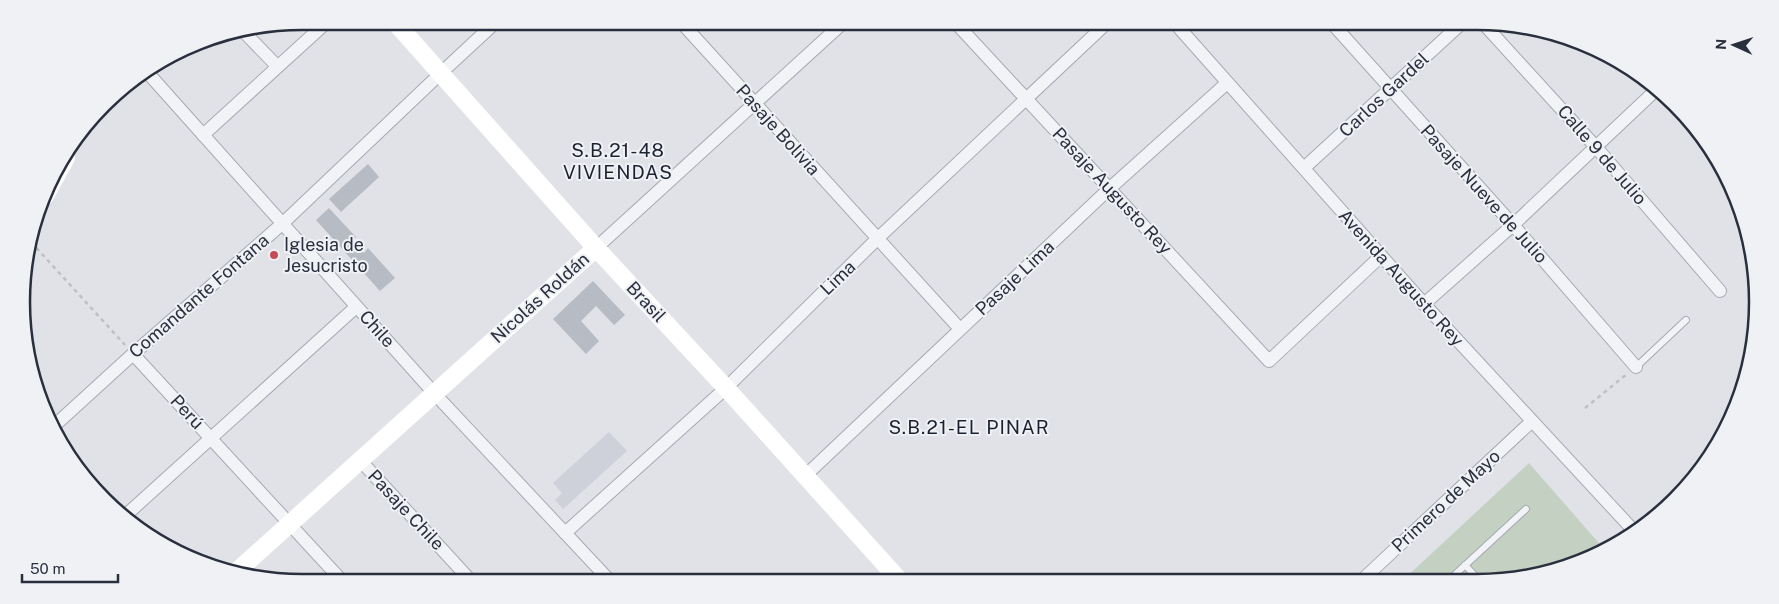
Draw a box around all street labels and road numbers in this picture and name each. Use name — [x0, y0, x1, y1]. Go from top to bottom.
street label: Carlos Gardel — [1335, 48, 1433, 141]
street label: Pasaje Bolivia — [732, 80, 825, 179]
street label: Calle 9 de Julio — [1553, 101, 1651, 209]
street label: Pasaje Nueve de Julio — [1417, 120, 1552, 267]
street label: Pasaje Augusto Rey — [1048, 123, 1177, 259]
street label: Avenida Augusto Rey — [1334, 205, 1469, 351]
street label: Comandante Fontana — [125, 229, 273, 362]
street label: Pasaje Lima — [971, 236, 1058, 319]
street label: Nicolás Roldán — [486, 248, 593, 347]
street label: Lima — [816, 256, 860, 299]
street label: Brasil — [622, 277, 670, 326]
street label: Chile — [355, 306, 399, 352]
street label: Perú — [166, 390, 208, 433]
street label: Primero de Mayo — [1387, 445, 1504, 556]
street label: Pasaje Chile — [364, 465, 449, 554]

